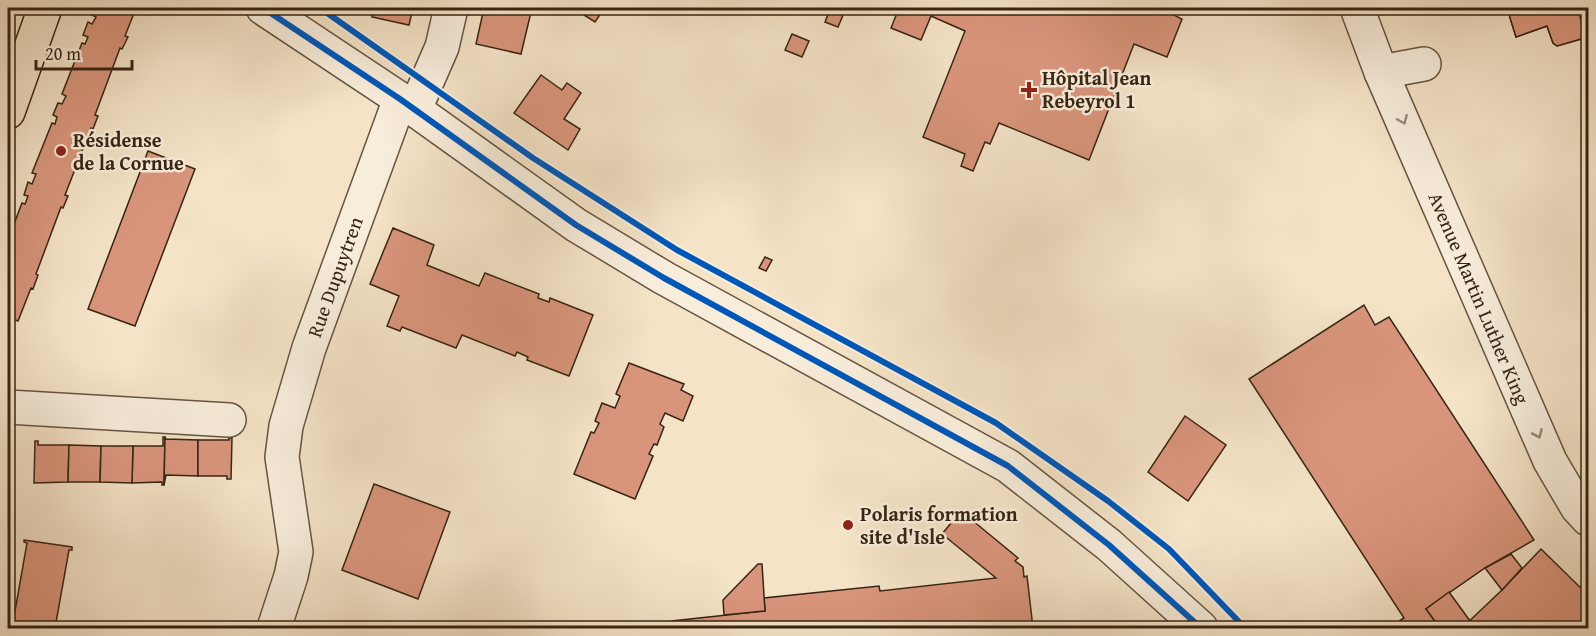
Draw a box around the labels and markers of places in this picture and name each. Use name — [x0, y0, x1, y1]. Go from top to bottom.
place label: Hôpital Jean Rebeyrol 1 — [1042, 63, 1151, 115]
marker: Hôpital Jean Rebeyrol 1 — [1020, 81, 1038, 99]
place label: Résidense de la Cornue — [73, 125, 184, 177]
marker: Résidense de la Cornue — [54, 144, 68, 158]
place label: Polaris formation site d'Isle — [860, 499, 1018, 551]
marker: Polaris formation site d'Isle — [841, 518, 855, 532]

